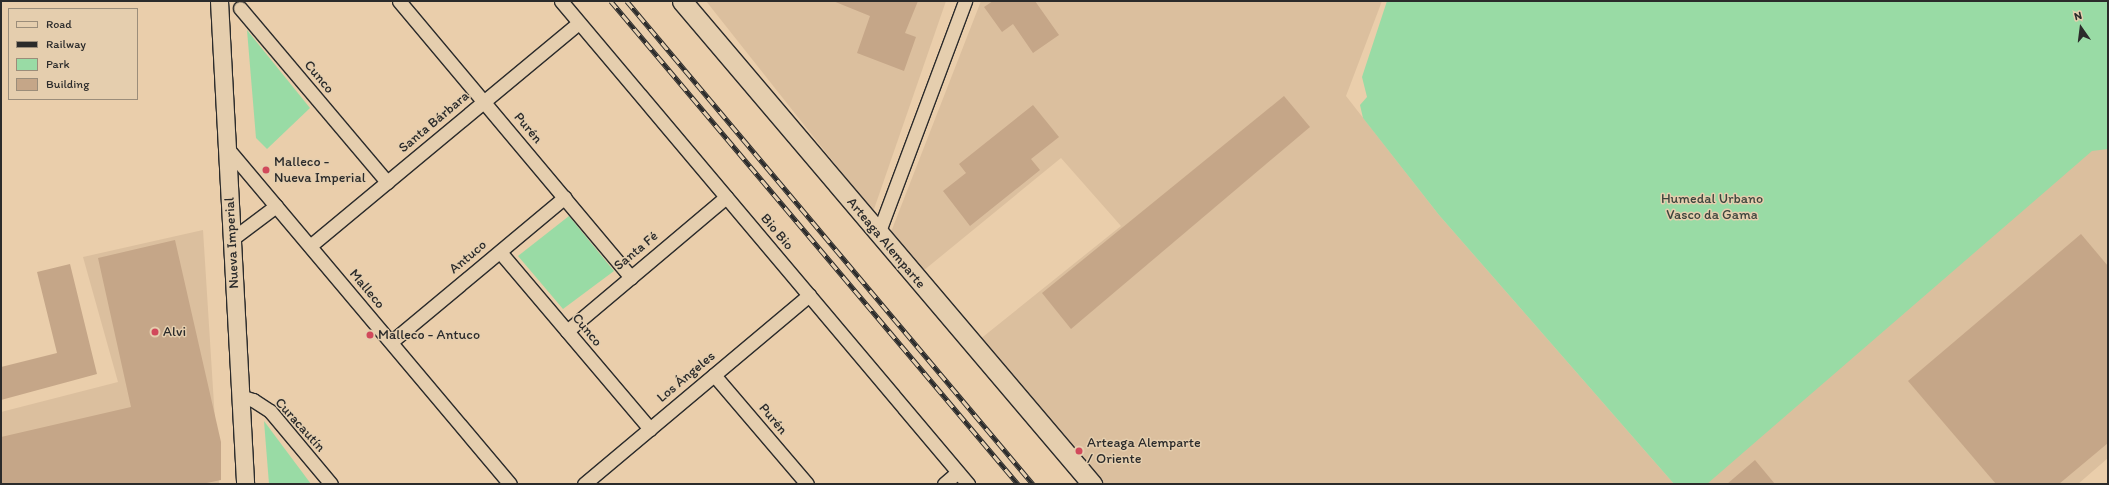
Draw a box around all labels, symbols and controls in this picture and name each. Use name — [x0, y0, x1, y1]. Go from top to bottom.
legend — [8, 8, 138, 100]
north arrow — [2061, 8, 2101, 48]
text: N — [2073, 9, 2083, 23]
text: Road — [46, 17, 72, 31]
text: Railway — [46, 37, 86, 51]
text: Park — [46, 57, 70, 71]
street label: Cunco — [300, 57, 338, 97]
text: Building — [46, 77, 89, 91]
street label: Santa Bárbara — [395, 88, 473, 156]
street label: Purén — [510, 109, 546, 147]
place label: Malleco - Nueva Imperial — [274, 154, 366, 186]
marker: Malleco - Nueva Imperial — [261, 165, 271, 175]
park label: Humedal Urbano Vasco da Gama — [1661, 191, 1763, 224]
street label: Arteaga Alemparte — [843, 194, 929, 292]
street label: Nueva Imperial — [221, 197, 243, 289]
street label: Bio Bio — [757, 210, 797, 254]
street label: Santa Fé — [611, 228, 661, 274]
street label: Antuco — [446, 237, 490, 277]
street label: Malleco — [346, 266, 388, 312]
street label: Cunco — [568, 310, 606, 350]
place label: Alvi — [163, 324, 186, 340]
marker: Alvi — [150, 327, 160, 337]
place label: Malleco - Antuco — [378, 327, 480, 343]
marker: Malleco - Antuco — [365, 330, 375, 340]
street label: Los Ángeles — [653, 348, 719, 406]
street label: Curacautín — [271, 394, 329, 456]
street label: Purén — [755, 400, 791, 438]
place label: Arteaga Alemparte / Oriente — [1087, 435, 1201, 468]
marker: Arteaga Alemparte / Oriente — [1074, 446, 1084, 456]

